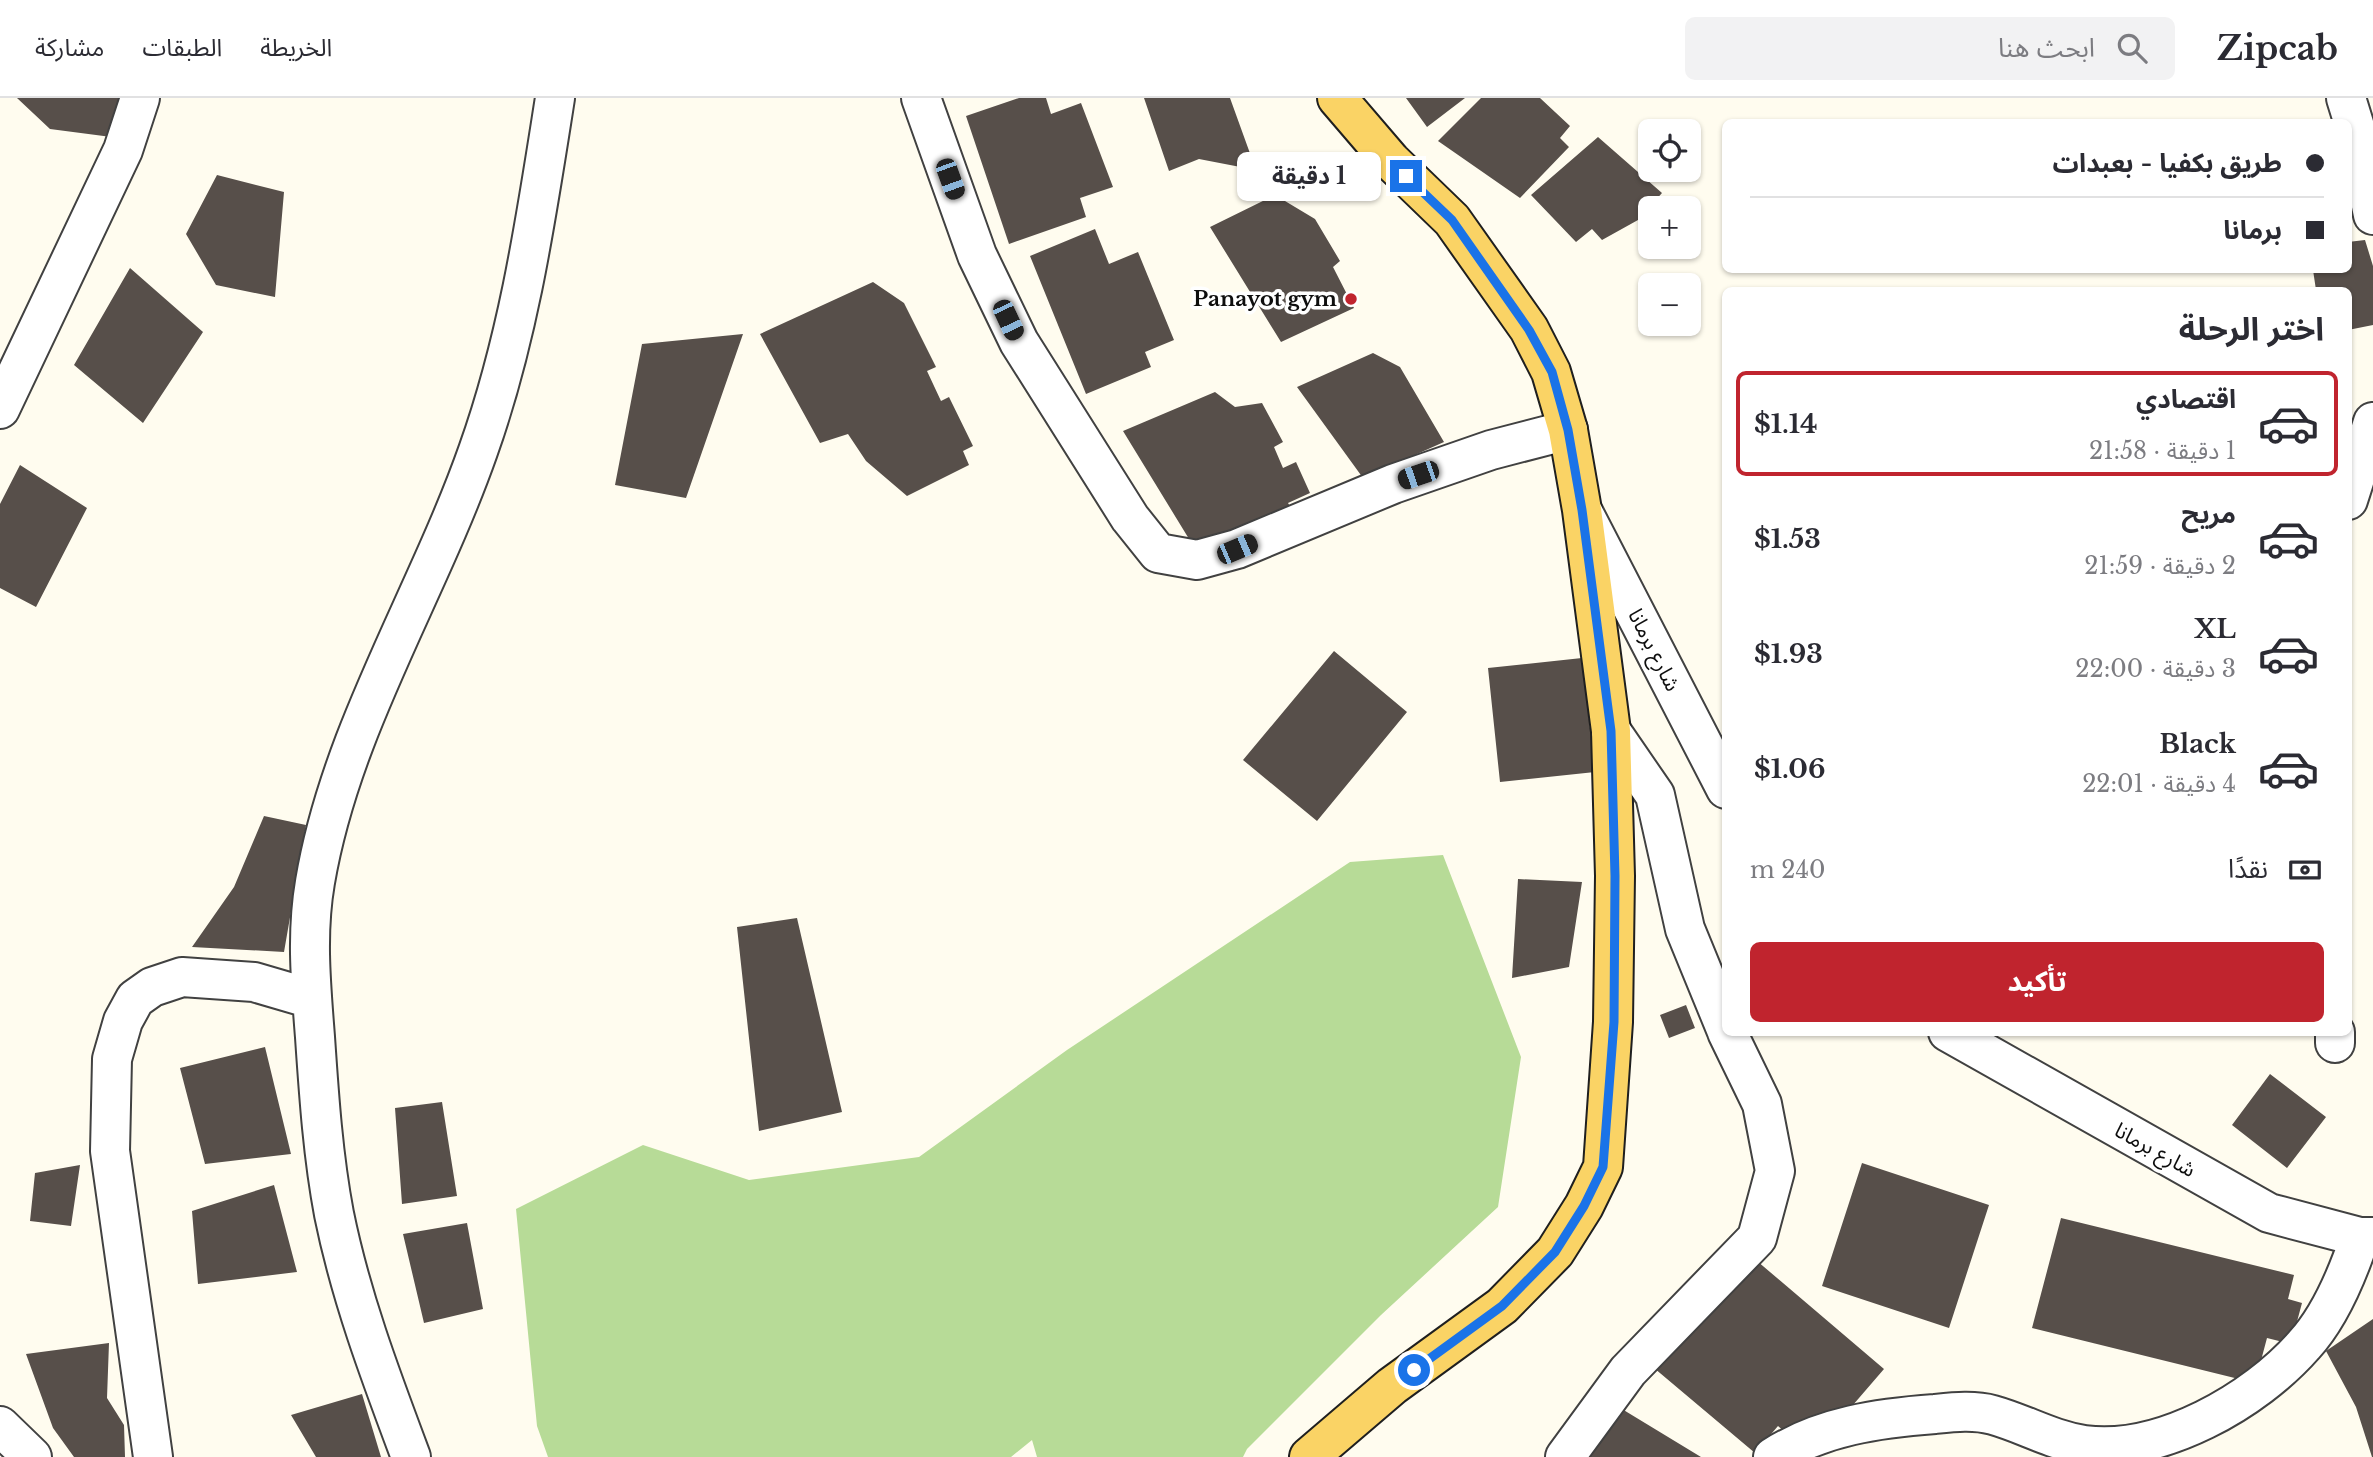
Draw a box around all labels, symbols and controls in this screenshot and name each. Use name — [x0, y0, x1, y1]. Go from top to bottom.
search box — [1685, 17, 2175, 80]
text: Zipcab — [2217, 28, 2338, 69]
icon: search — [2113, 29, 2151, 67]
text: ابحث هنا — [1998, 32, 2095, 64]
text: مشاركة — [35, 33, 104, 62]
text: الطبقات — [142, 33, 222, 62]
text: الخريطة — [260, 33, 332, 62]
map controls — [1638, 119, 1701, 336]
button: locate — [1638, 119, 1701, 182]
text: طريق بكفيا - بعبدات — [2052, 147, 2282, 179]
callout: 1 دقيقة — [1238, 152, 1382, 200]
car — [933, 156, 968, 202]
route end — [1390, 160, 1422, 192]
text: 1 دقيقة — [1272, 162, 1346, 190]
button: + — [1638, 196, 1701, 259]
text: برمانا — [2223, 214, 2282, 246]
button: − — [1638, 273, 1701, 336]
place label: Panayot gym — [1193, 286, 1337, 312]
marker: Panayot gym — [1343, 291, 1359, 307]
car — [990, 297, 1027, 343]
text: اختر الرحلة — [2179, 309, 2324, 349]
text: اقتصادي — [2136, 383, 2236, 415]
icon: car — [2257, 392, 2320, 455]
text: $1.14 — [1754, 408, 1817, 440]
text: 1 دقيقة · 21:58 — [2089, 437, 2236, 465]
car — [1395, 458, 1442, 492]
text: مريح — [2181, 498, 2236, 530]
icon: car — [2257, 507, 2320, 570]
text: $1.53 — [1754, 523, 1821, 555]
car — [1214, 531, 1261, 567]
text: 2 دقيقة · 21:59 — [2084, 552, 2236, 580]
street label: شارع برمانا — [1620, 604, 1686, 696]
text: XL — [2194, 613, 2236, 645]
icon: car — [2257, 622, 2320, 685]
text: $1.93 — [1754, 638, 1823, 670]
text: 3 دقيقة · 22:00 — [2075, 655, 2236, 683]
text: Black — [2159, 728, 2236, 760]
icon: car — [2257, 737, 2320, 800]
text: $1.06 — [1754, 753, 1825, 785]
text: 4 دقيقة · 22:01 — [2082, 770, 2236, 798]
icon: cash — [2286, 851, 2324, 889]
text: نقدًا — [2228, 853, 2268, 885]
text: 240 m — [1750, 856, 1825, 884]
button: تأكيد — [1750, 942, 2324, 1022]
street label: شارع برمانا — [2109, 1117, 2200, 1185]
route start — [1398, 1354, 1430, 1386]

